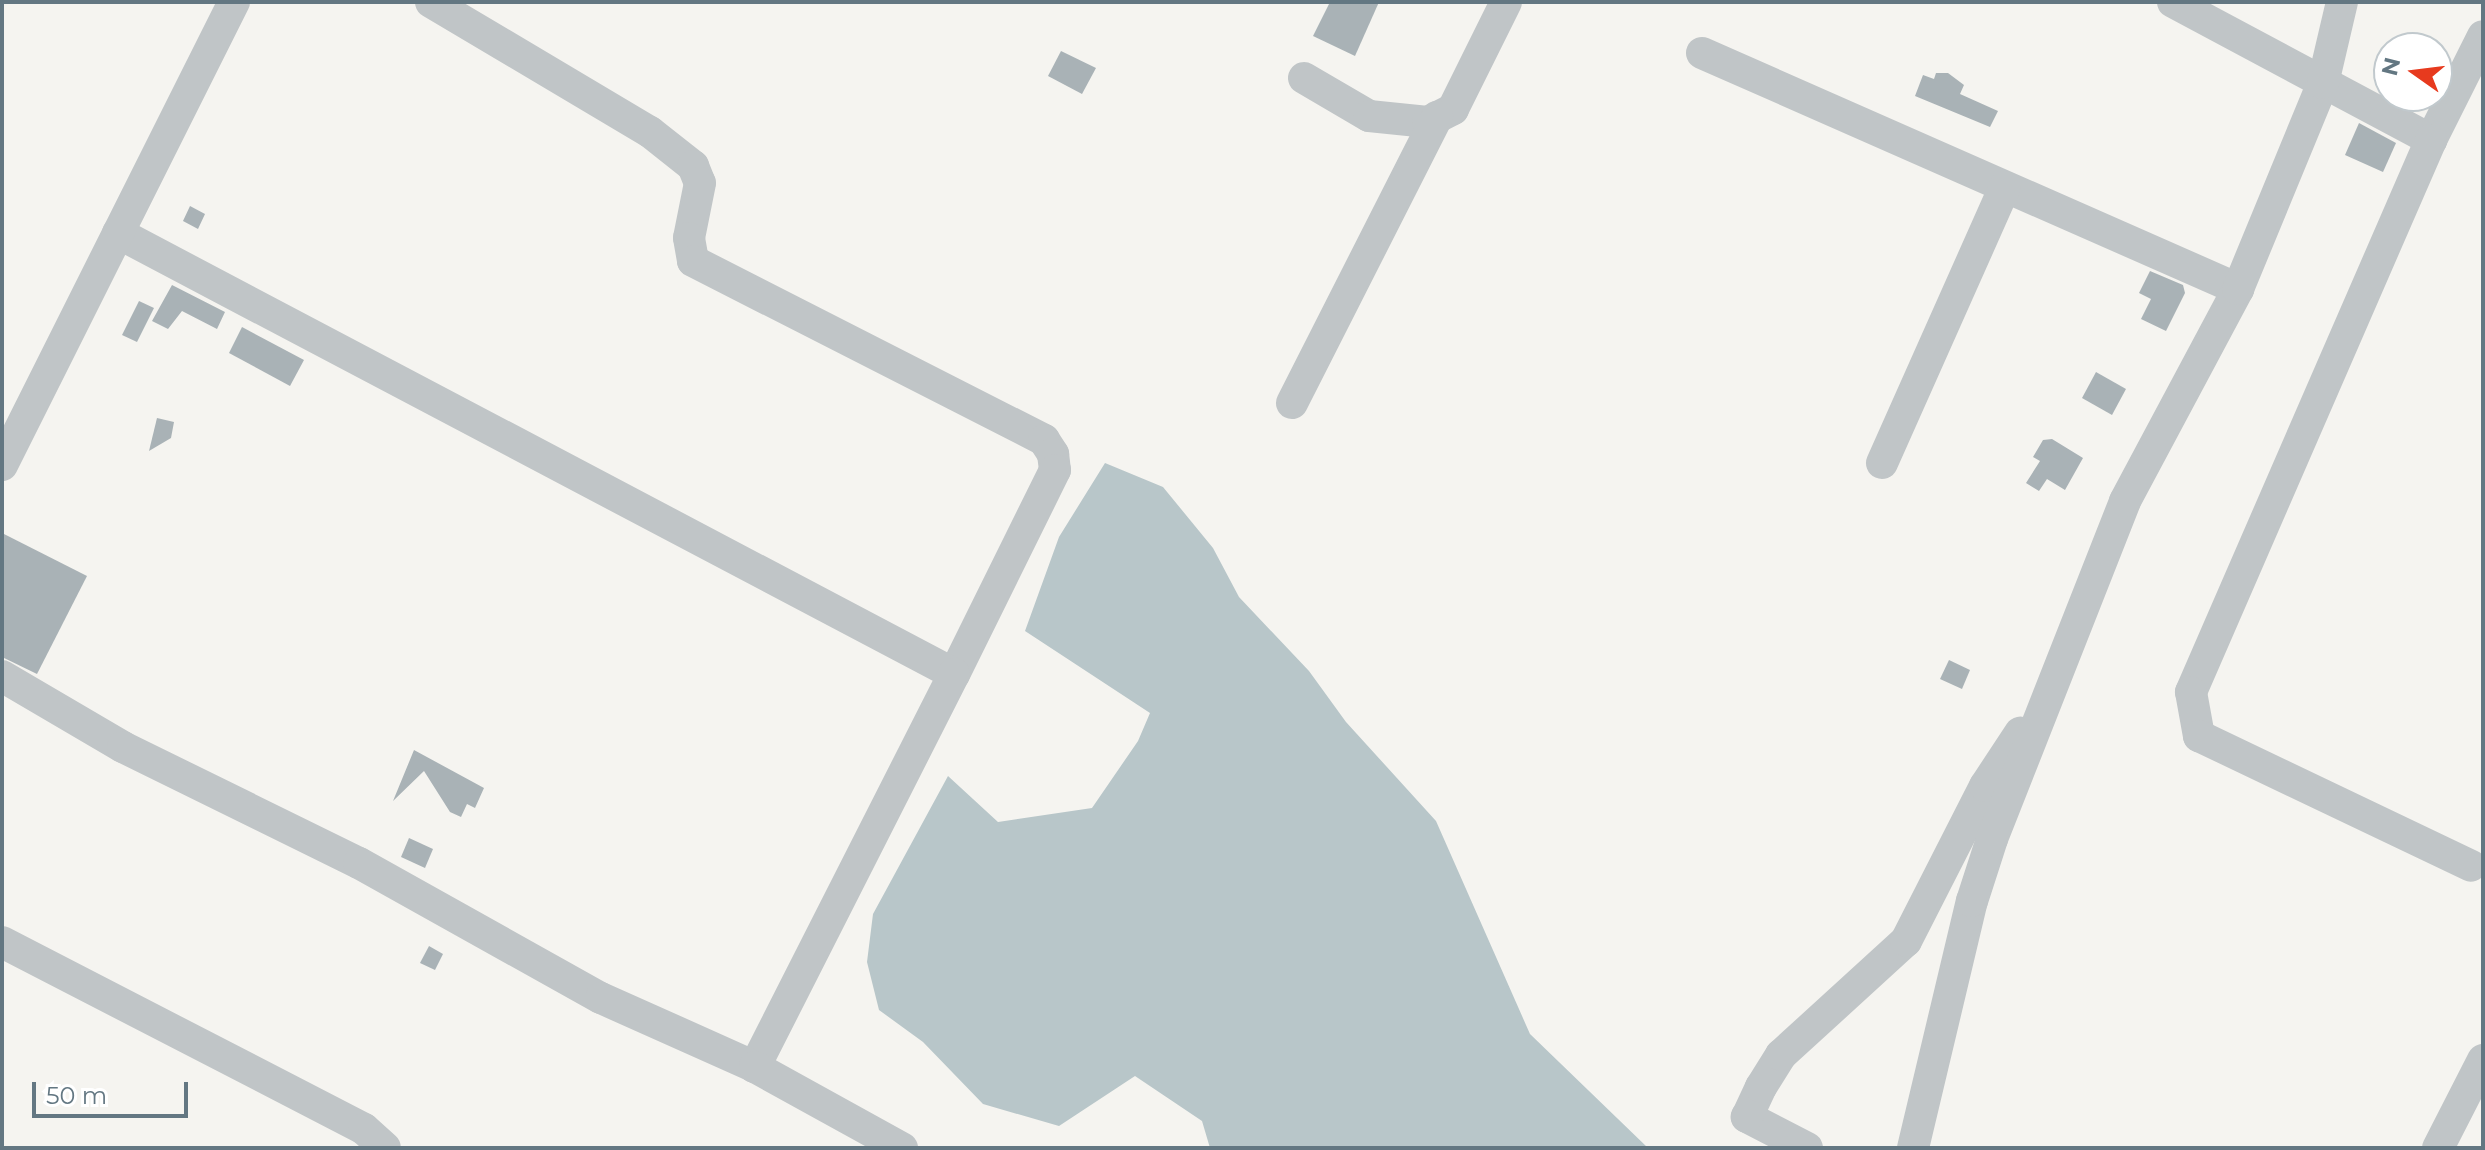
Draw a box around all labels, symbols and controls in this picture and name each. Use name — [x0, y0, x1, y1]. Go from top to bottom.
north arrow — [2373, 32, 2453, 112]
text: N — [2376, 55, 2406, 78]
scale bar — [36, 1066, 192, 1116]
text: 50 m — [46, 1081, 107, 1110]

